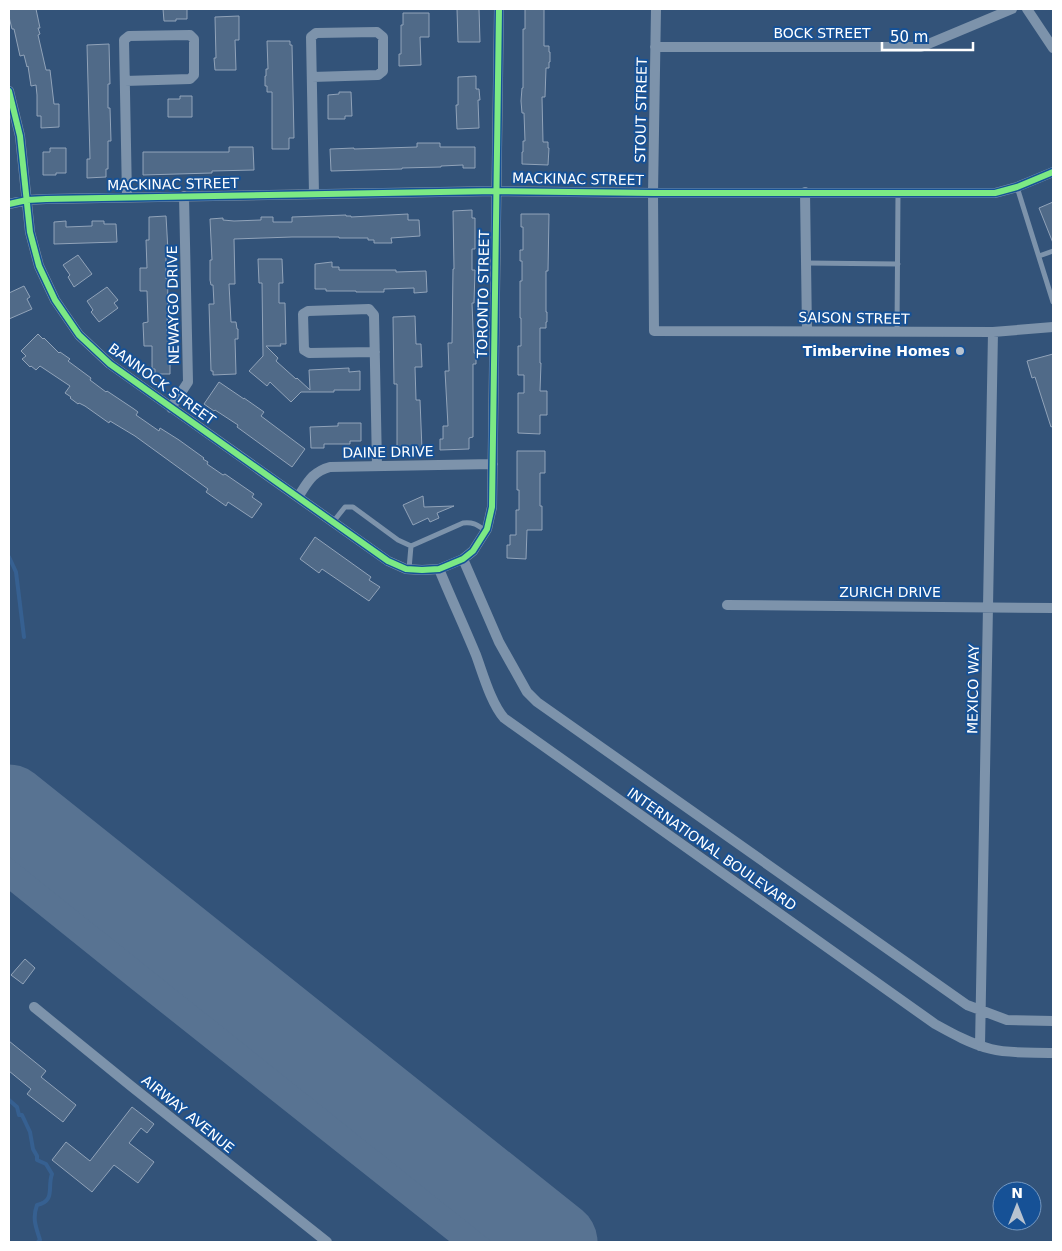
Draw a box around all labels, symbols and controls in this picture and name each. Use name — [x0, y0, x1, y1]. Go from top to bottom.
scale bar — [882, 20, 973, 52]
street label: BOCK STREET — [773, 25, 871, 41]
text: 50 m — [890, 28, 928, 46]
street label: STOUT STREET — [632, 57, 650, 163]
street label: MACKINAC STREET — [512, 170, 645, 188]
street label: MACKINAC STREET — [107, 175, 240, 193]
street label: TORONTO STREET — [474, 229, 492, 359]
street label: NEWAYGO DRIVE — [164, 245, 182, 365]
street label: SAISON STREET — [798, 309, 910, 327]
street label: BANNOCK STREET — [106, 340, 219, 428]
place label: Timbervine Homes — [803, 343, 950, 359]
marker: Timbervine Homes — [954, 345, 966, 357]
street label: DAINE DRIVE — [342, 443, 434, 461]
street label: ZURICH DRIVE — [839, 584, 941, 600]
street label: MEXICO WAY — [964, 643, 982, 734]
street label: INTERNATIONAL BOULEVARD — [624, 784, 800, 914]
street label: AIRWAY AVENUE — [139, 1072, 237, 1156]
north arrow — [992, 1181, 1042, 1231]
text: N — [1011, 1185, 1023, 1201]

